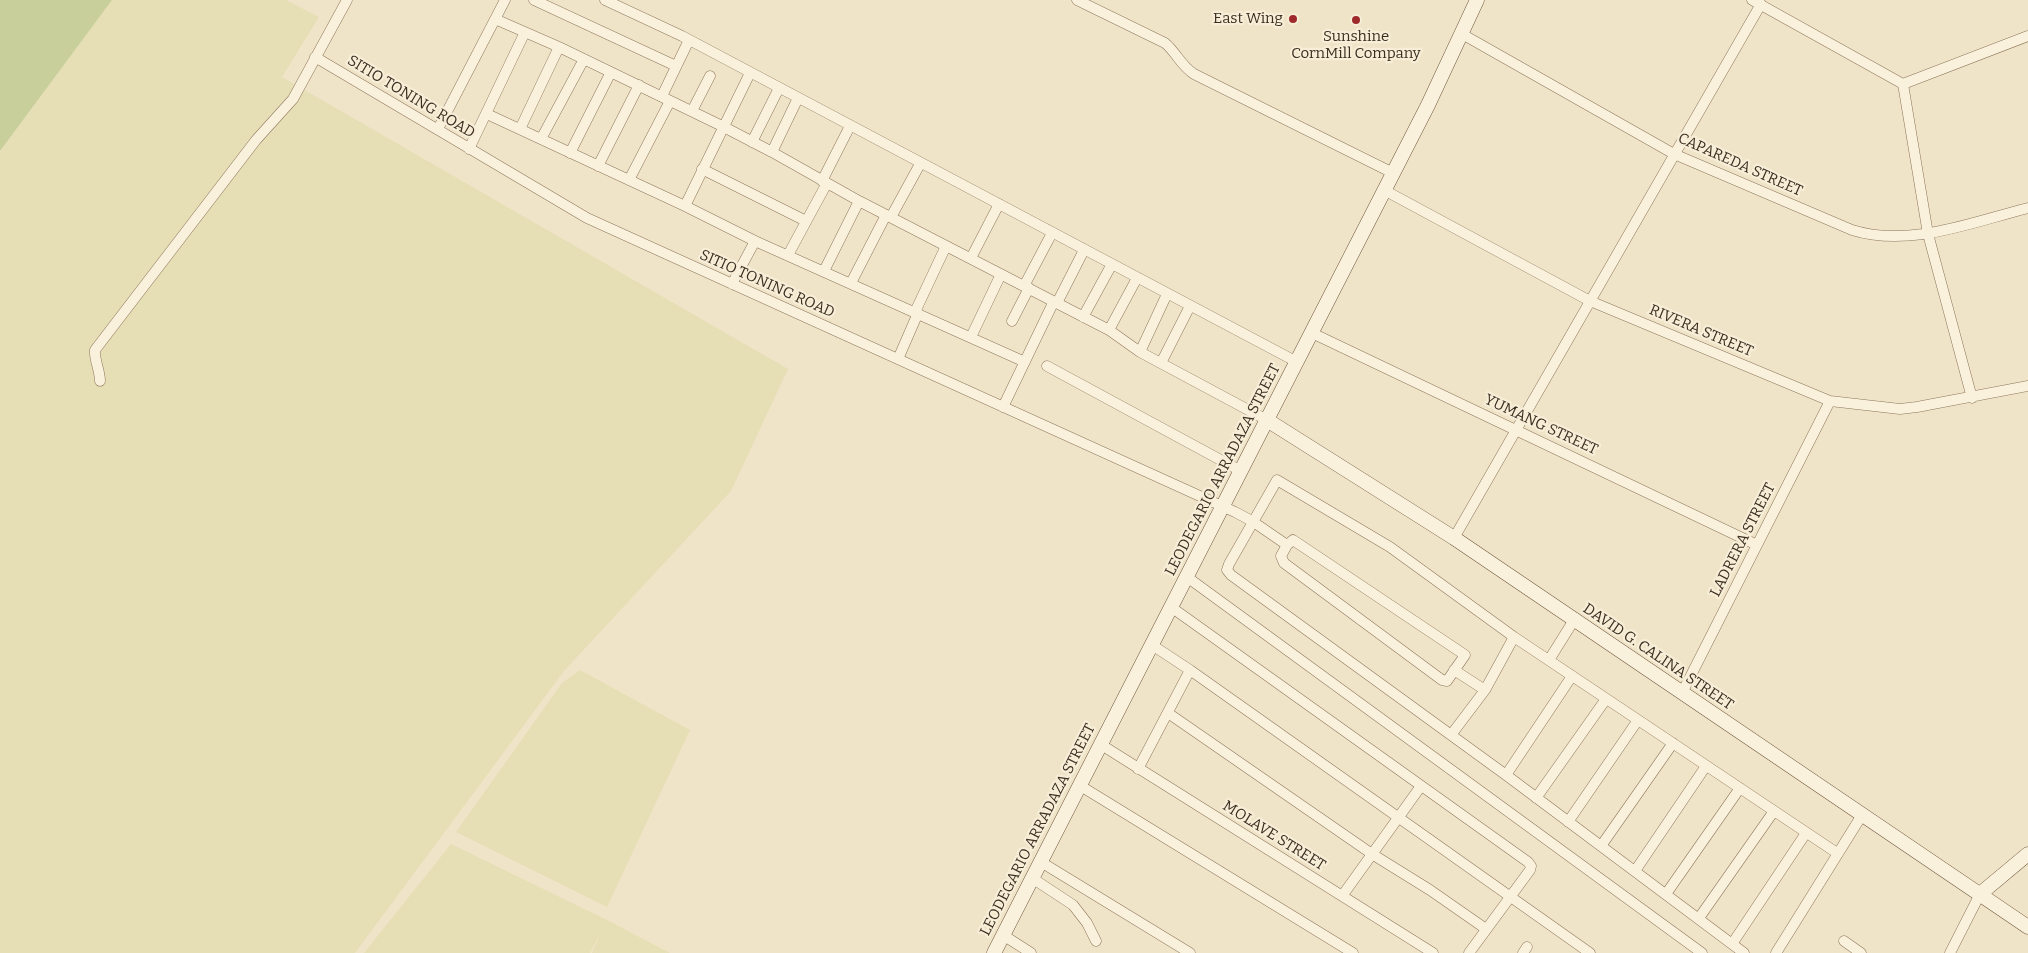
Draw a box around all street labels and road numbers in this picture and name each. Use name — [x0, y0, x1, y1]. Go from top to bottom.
street label: SITIO TONING ROAD — [344, 52, 478, 142]
street label: CAPAREDA STREET — [1675, 129, 1805, 201]
street label: SITIO TONING ROAD — [697, 246, 837, 322]
street label: RIVERA STREET — [1646, 301, 1756, 361]
street label: LEODEGARIO ARRADAZA STREET — [1162, 361, 1284, 579]
street label: YUMANG STREET — [1481, 391, 1601, 459]
street label: LADRERA STREET — [1707, 480, 1779, 600]
street label: DAVID G. CALINA STREET — [1579, 600, 1737, 714]
street label: LEODEGARIO ARRADAZA STREET — [977, 721, 1099, 939]
street label: MOLAVE STREET — [1219, 797, 1329, 875]

